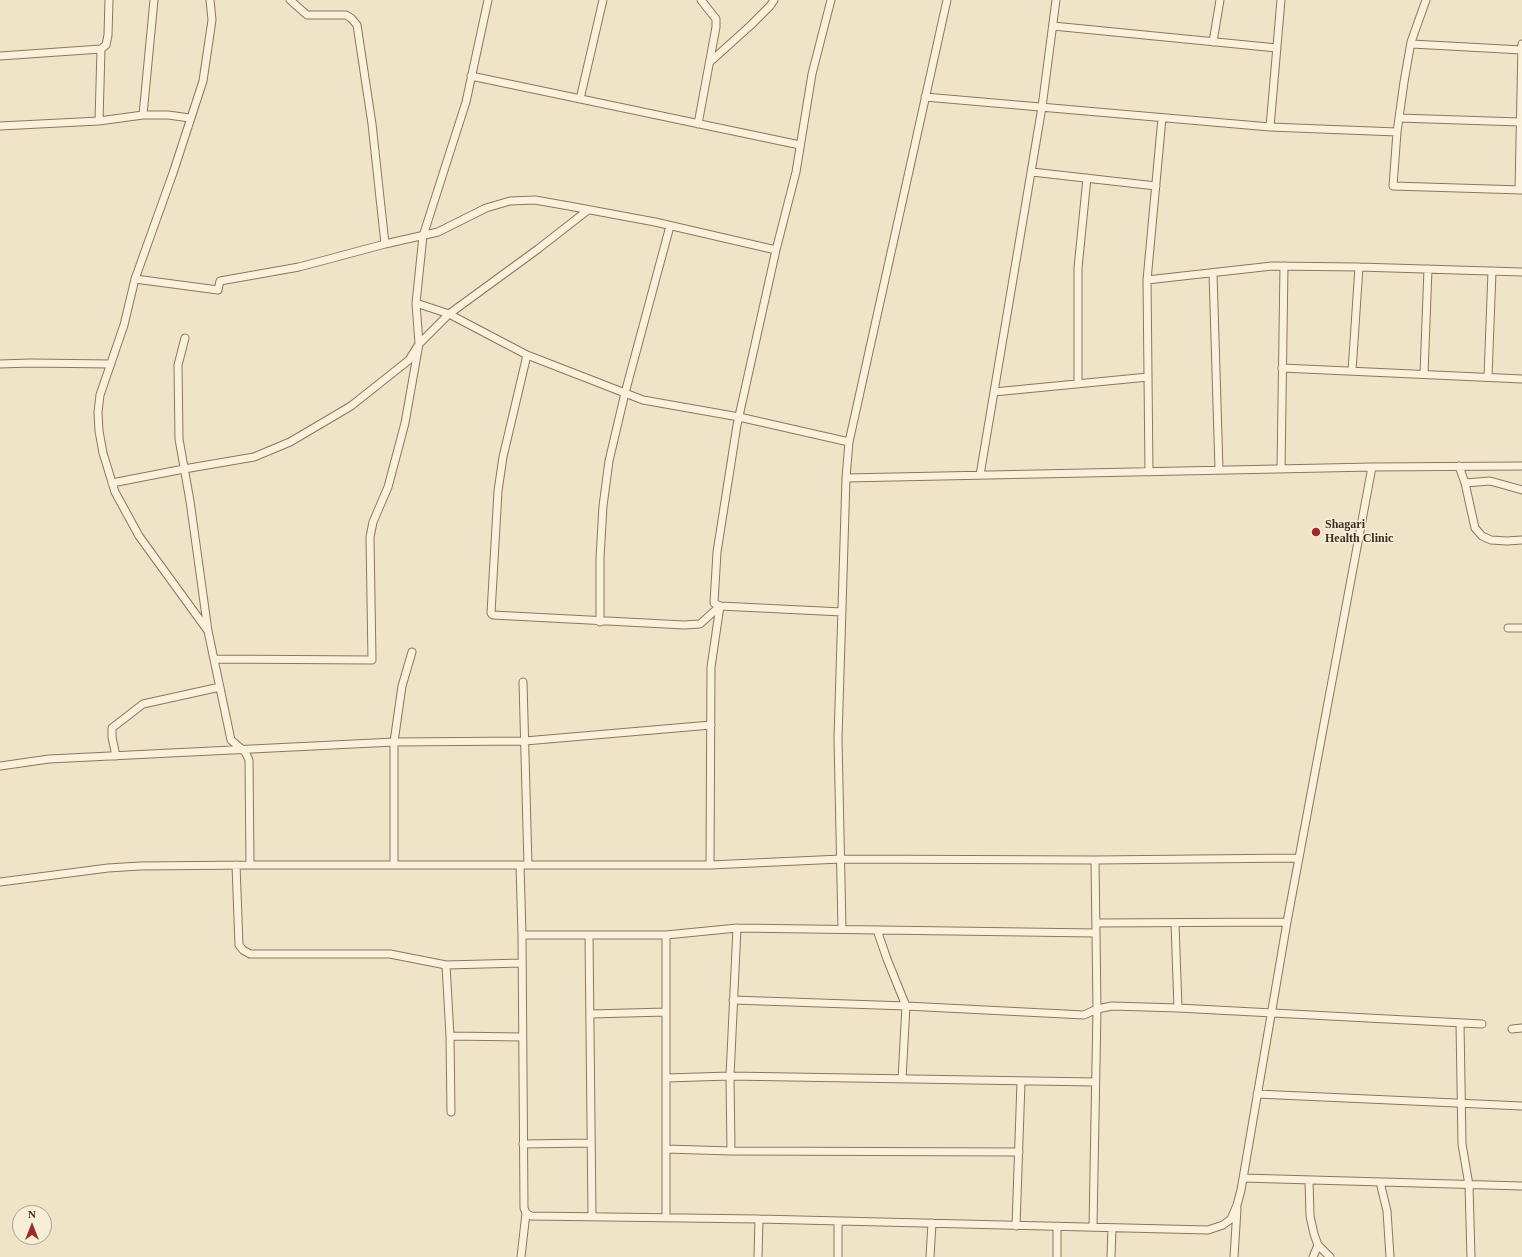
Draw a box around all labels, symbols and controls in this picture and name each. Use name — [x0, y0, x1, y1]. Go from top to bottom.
place label: Shagari Health Clinic — [1325, 518, 1393, 546]
marker: Shagari Health Clinic — [1310, 526, 1322, 538]
north arrow — [12, 1205, 52, 1245]
text: N — [28, 1208, 36, 1220]

